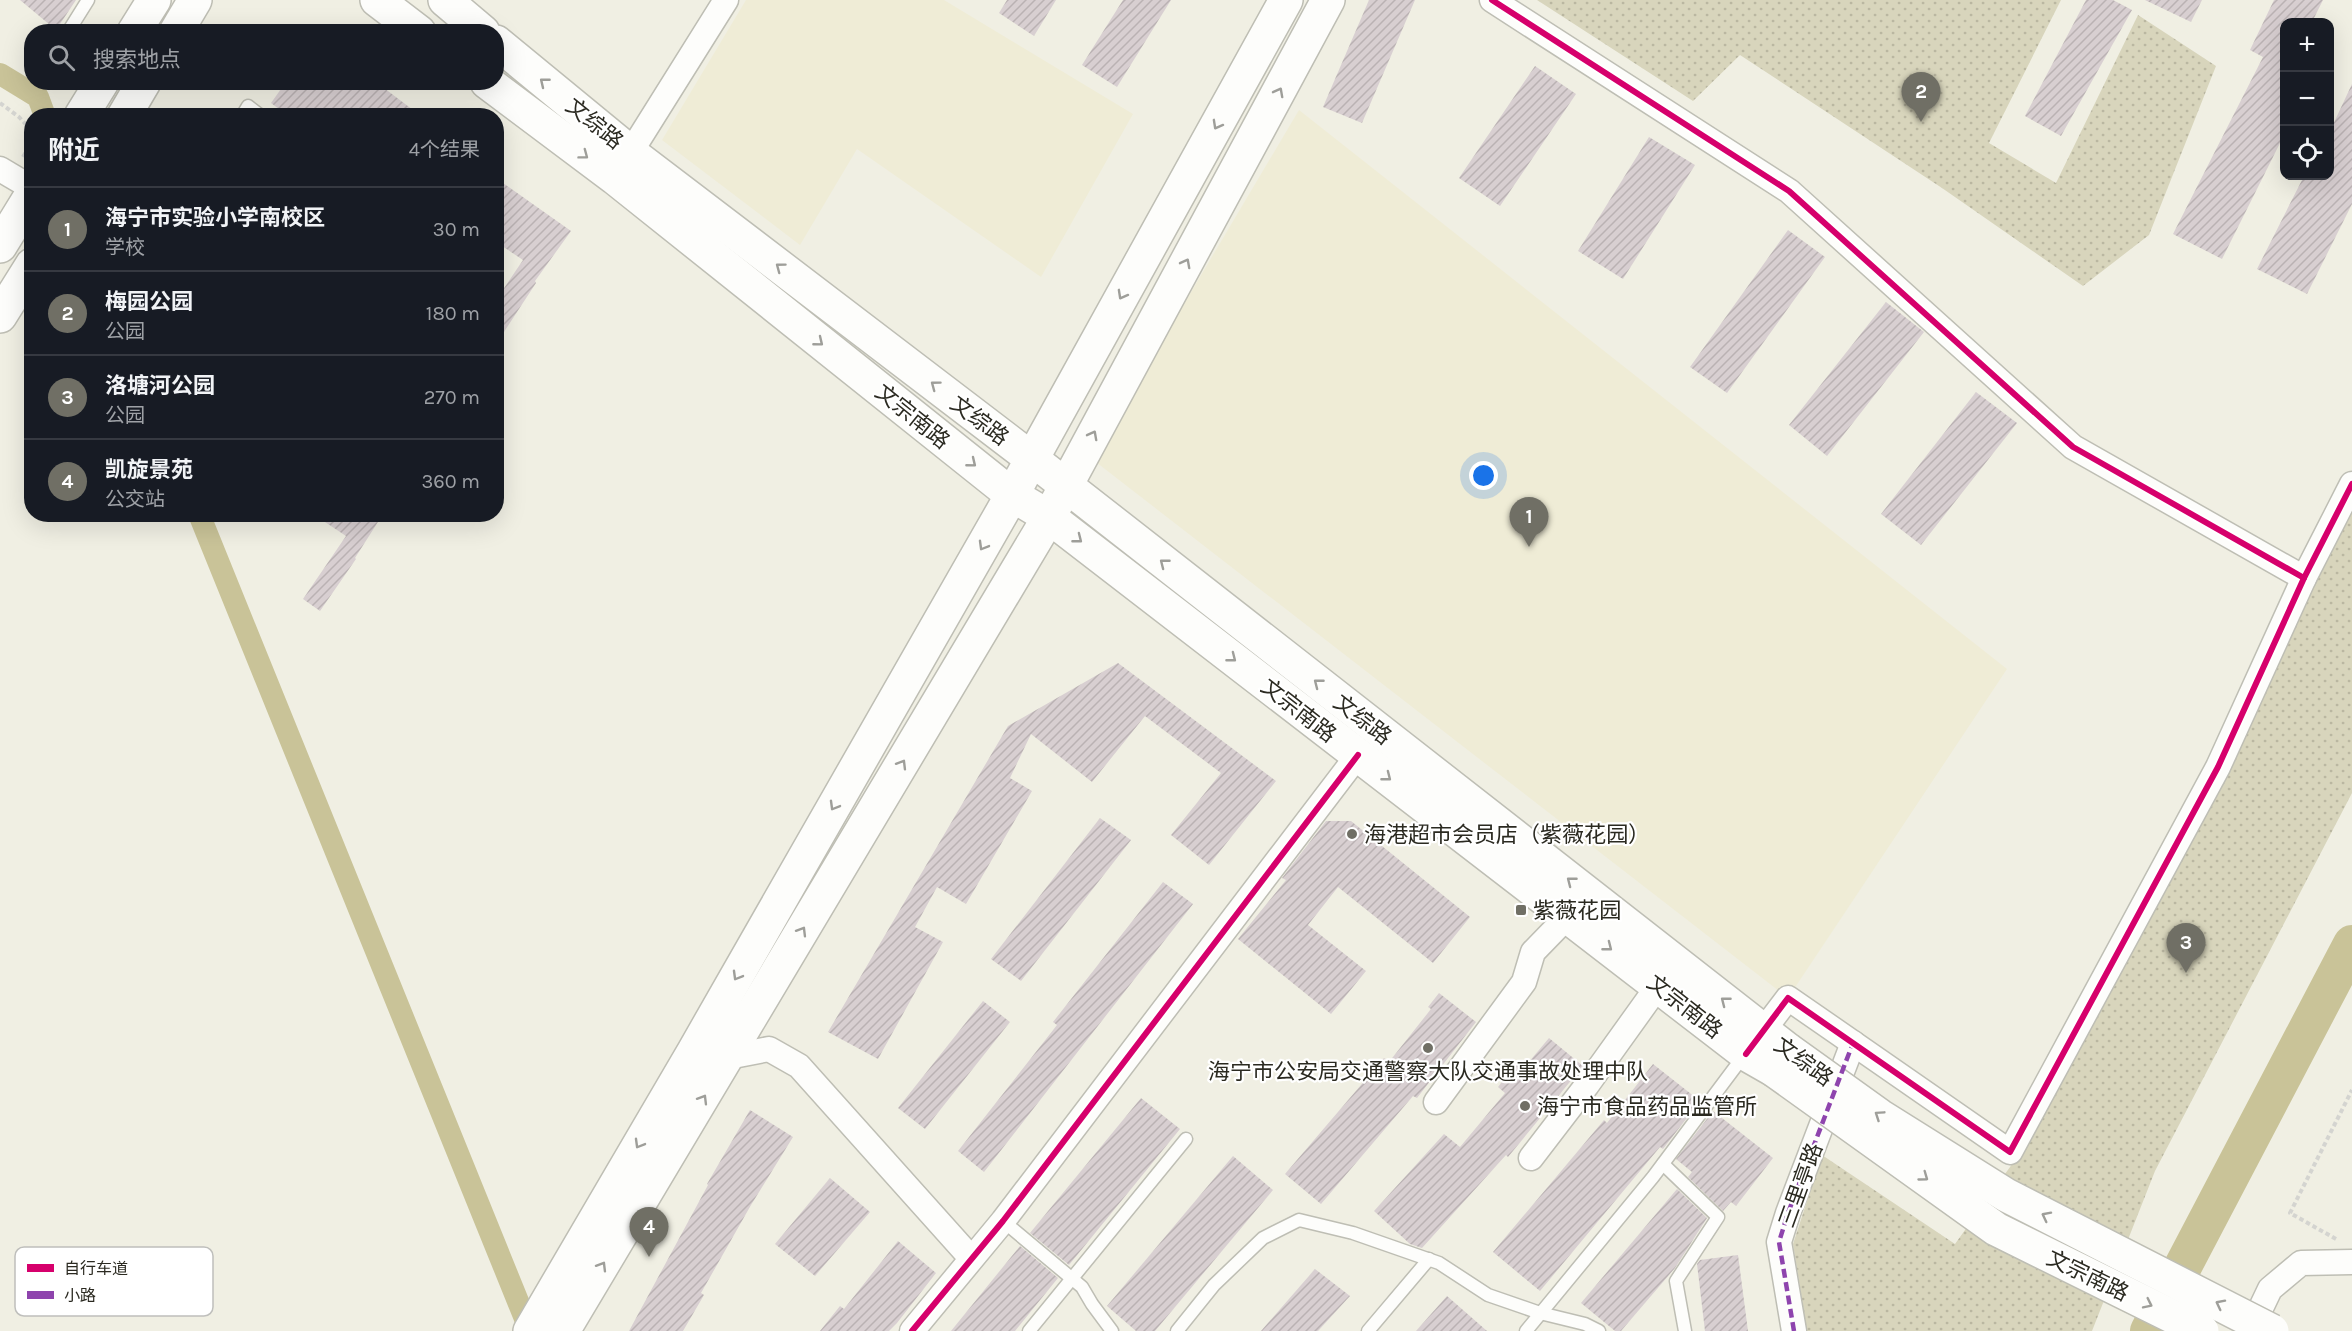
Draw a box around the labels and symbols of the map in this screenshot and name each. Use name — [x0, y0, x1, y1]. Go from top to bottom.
pin: 2 — [1902, 72, 1940, 122]
one-way arrow — [540, 78, 551, 89]
one-way arrow — [1272, 87, 1283, 98]
street label: 文综路 — [561, 93, 628, 155]
one-way arrow — [1213, 118, 1224, 129]
one-way arrow — [578, 148, 589, 159]
one-way arrow — [1179, 259, 1190, 269]
one-way arrow — [776, 263, 787, 274]
one-way arrow — [1118, 289, 1129, 299]
one-way arrow — [813, 334, 824, 345]
street label: 文宗南路 — [870, 379, 955, 455]
one-way arrow — [931, 382, 942, 393]
street label: 文综路 — [945, 391, 1014, 451]
one-way arrow — [1086, 431, 1097, 441]
one-way arrow — [965, 456, 976, 467]
your location — [1469, 461, 1498, 490]
pin: 1 — [1510, 498, 1549, 547]
one-way arrow — [1071, 532, 1082, 543]
one-way arrow — [979, 540, 990, 550]
one-way arrow — [1160, 560, 1171, 571]
one-way arrow — [1226, 651, 1237, 662]
street label: 文宗南路 — [1256, 673, 1341, 748]
one-way arrow — [1314, 680, 1325, 691]
street label: 文综路 — [1328, 689, 1396, 750]
one-way arrow — [895, 760, 906, 770]
one-way arrow — [1380, 770, 1391, 781]
one-way arrow — [830, 800, 841, 811]
place label: 海港超市会员店（紫薇花园） — [1364, 822, 1650, 848]
marker: 海港超市会员店（紫薇花园） — [1345, 827, 1359, 841]
one-way arrow — [1567, 877, 1578, 888]
place label: 紫薇花园 — [1533, 898, 1621, 924]
marker: 紫薇花园 — [1514, 903, 1528, 917]
pin: 3 — [2166, 924, 2206, 973]
one-way arrow — [795, 927, 807, 937]
one-way arrow — [1601, 940, 1612, 951]
street label: 文宗南路 — [1642, 969, 1727, 1044]
one-way arrow — [733, 970, 744, 980]
one-way arrow — [1721, 997, 1732, 1008]
street label: 文综路 — [1769, 1032, 1838, 1092]
marker: 海宁市公安局交通警察大队交通事故处理中队 — [1421, 1041, 1435, 1055]
place label: 海宁市公安局交通警察大队交通事故处理中队 — [1208, 1059, 1648, 1085]
place label: 海宁市食品药品监管所 — [1537, 1094, 1757, 1120]
one-way arrow — [695, 1095, 707, 1105]
marker: 海宁市食品药品监管所 — [1518, 1099, 1532, 1113]
one-way arrow — [1875, 1111, 1886, 1122]
one-way arrow — [635, 1138, 646, 1148]
street label: 三里亭路 — [1774, 1140, 1828, 1231]
one-way arrow — [1918, 1170, 1929, 1181]
pin: 4 — [630, 1208, 668, 1257]
one-way arrow — [2042, 1211, 2053, 1223]
street label: 文宗南路 — [2042, 1245, 2133, 1307]
legend — [15, 1247, 213, 1316]
text: 自行车道 — [64, 1259, 128, 1278]
one-way arrow — [595, 1262, 607, 1272]
text: 小路 — [64, 1286, 96, 1305]
one-way arrow — [2141, 1297, 2152, 1308]
one-way arrow — [2215, 1300, 2226, 1312]

